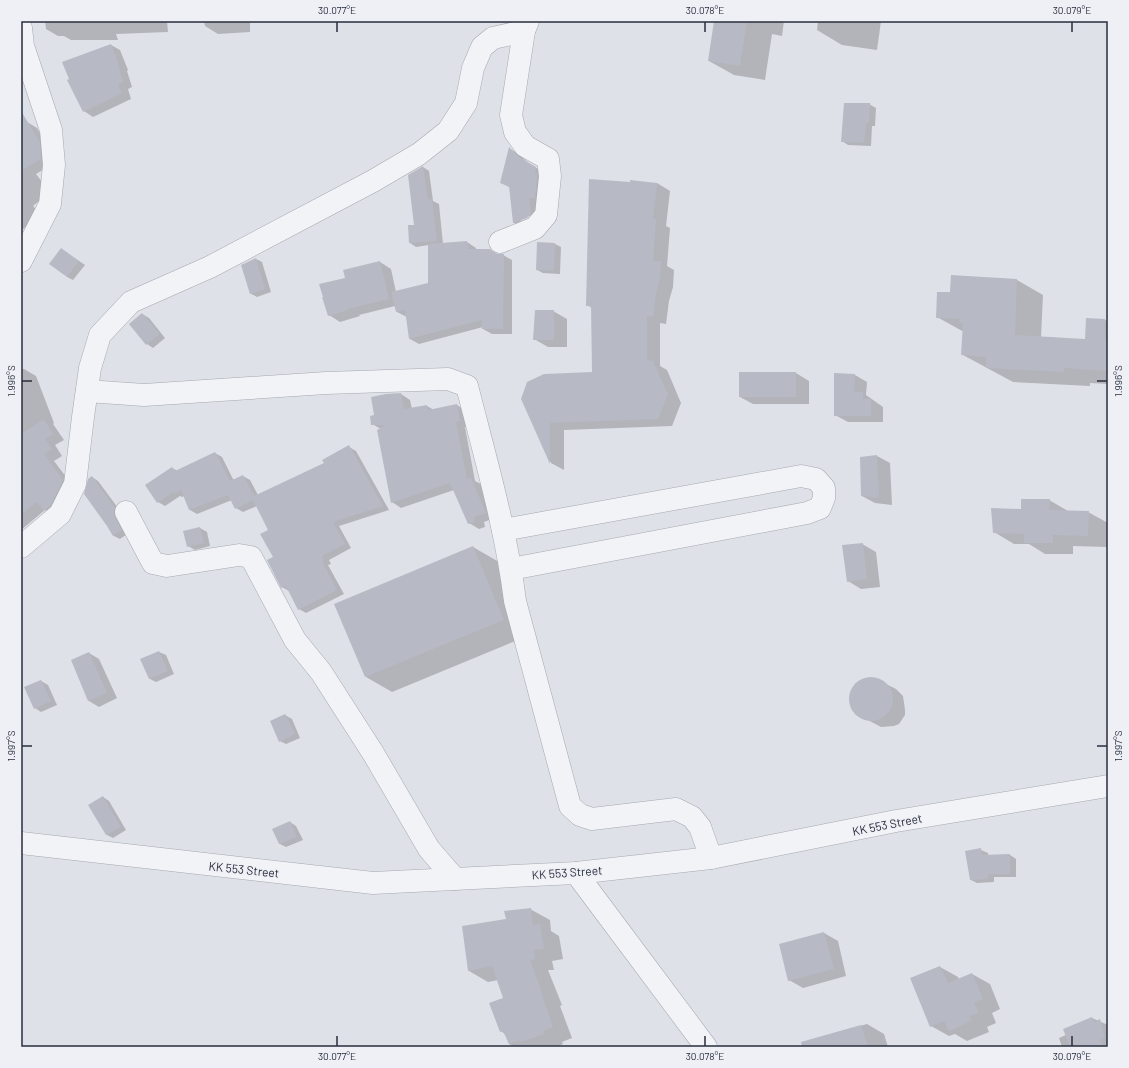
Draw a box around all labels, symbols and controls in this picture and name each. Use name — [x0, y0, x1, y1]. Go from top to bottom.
text: 30.077°E — [318, 4, 356, 16]
text: 30.078°E — [686, 4, 724, 16]
text: 30.079°E — [1053, 4, 1091, 16]
text: 1.996°S — [5, 365, 17, 397]
text: 1.996°S — [1112, 365, 1124, 397]
text: 1.997°S — [5, 730, 17, 762]
text: 1.997°S — [1112, 730, 1124, 762]
street label: KK 553 Street — [851, 810, 923, 838]
street label: KK 553 Street — [208, 858, 280, 880]
street label: KK 553 Street — [531, 863, 603, 881]
text: 30.077°E — [318, 1050, 356, 1062]
text: 30.078°E — [686, 1050, 724, 1062]
text: 30.079°E — [1053, 1050, 1091, 1062]

